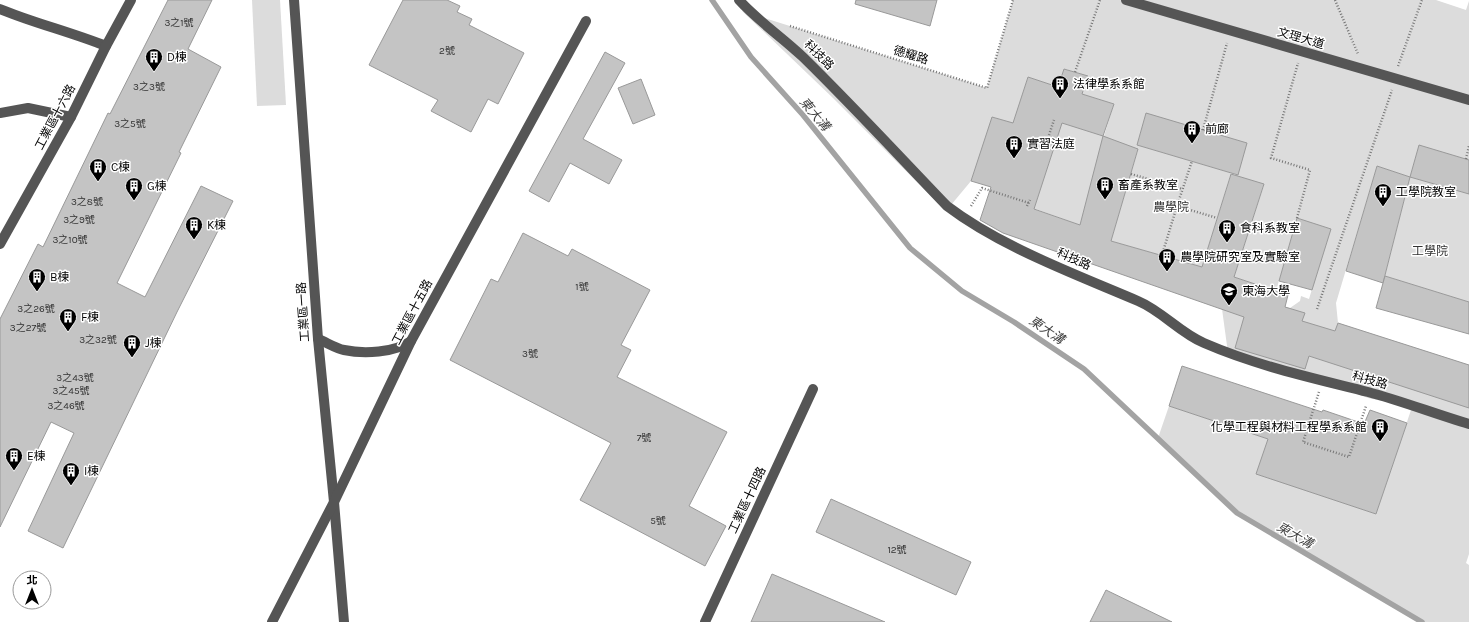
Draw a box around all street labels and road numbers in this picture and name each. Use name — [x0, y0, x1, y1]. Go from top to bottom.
street label: 文理大道 — [1276, 25, 1326, 51]
street label: 科技路 — [801, 37, 837, 73]
street label: 德耀路 — [892, 43, 930, 67]
street label: 工業區十六路 — [32, 82, 78, 152]
street label: 科技路 — [1055, 245, 1093, 273]
street label: 工業區十五路 — [389, 277, 435, 347]
street label: 工業區一路 — [294, 282, 312, 342]
street label: 科技路 — [1351, 368, 1389, 392]
street label: 工業區十四路 — [725, 464, 769, 536]

